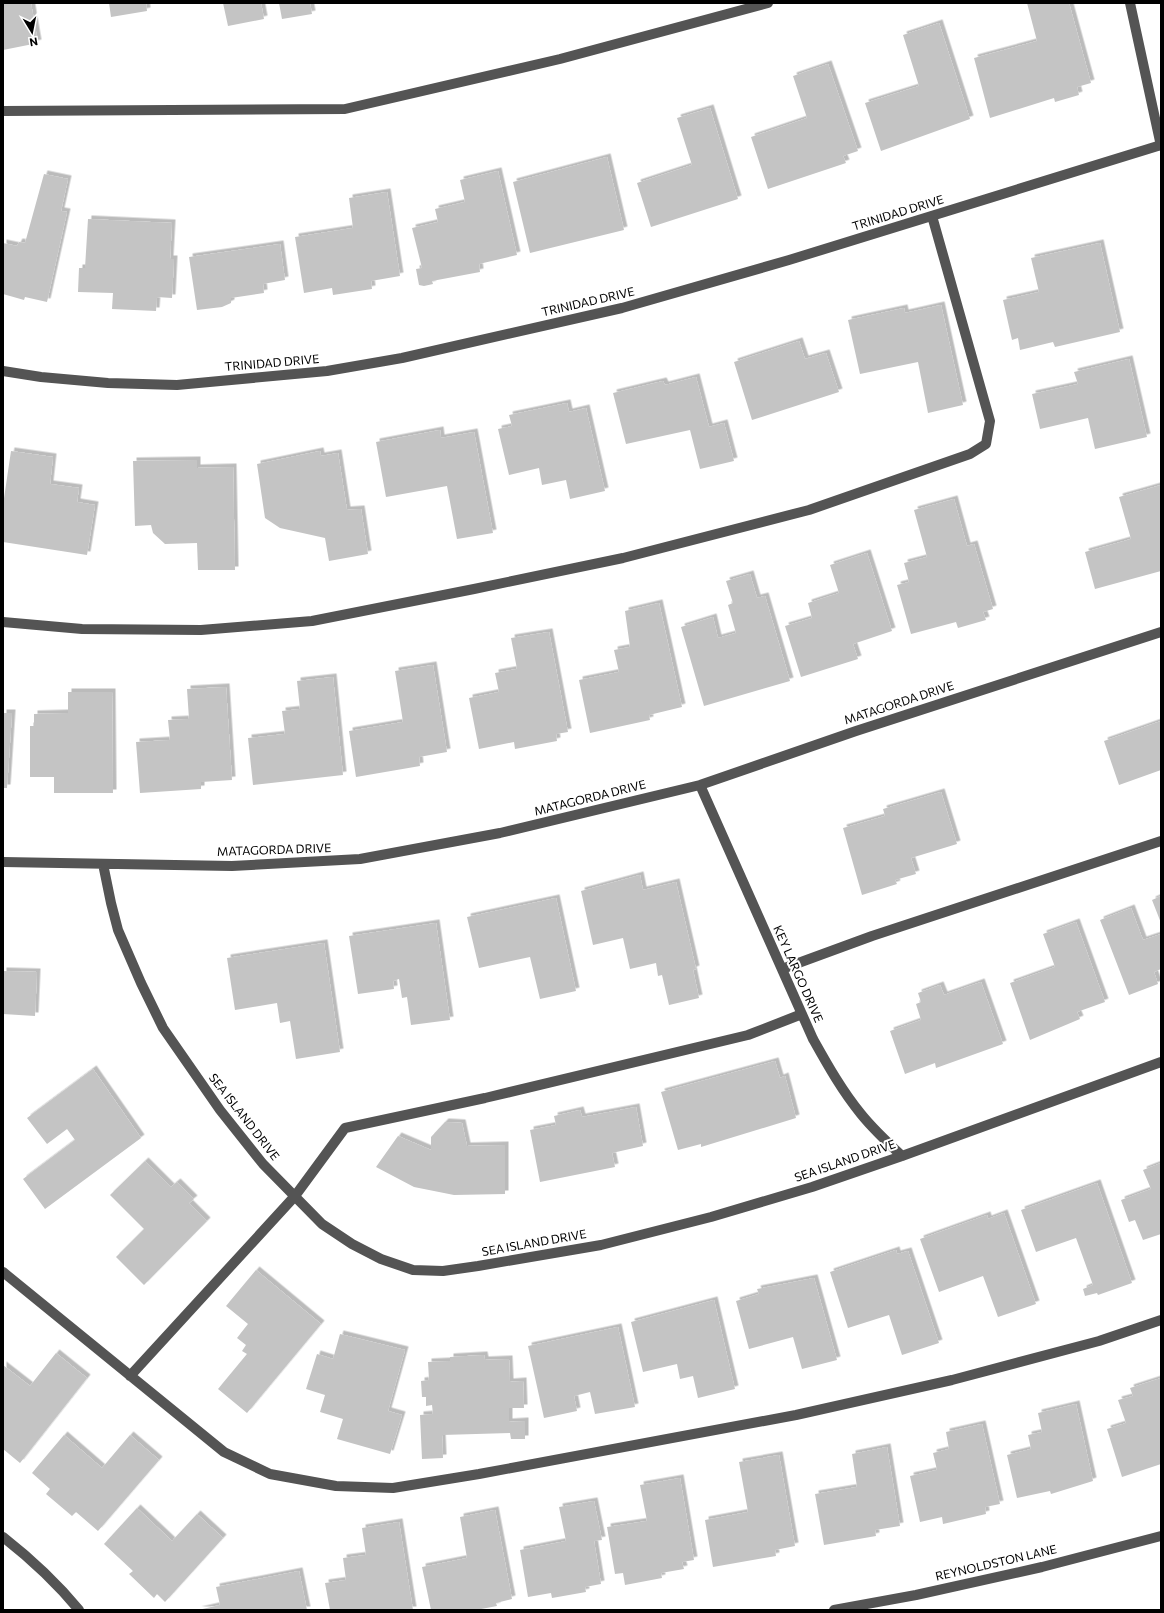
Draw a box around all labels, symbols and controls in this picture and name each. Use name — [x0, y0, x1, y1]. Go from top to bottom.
north arrow — [12, 12, 52, 52]
text: N — [29, 35, 39, 49]
street label: TRINIDAD DRIVE — [850, 191, 945, 233]
street label: TRINIDAD DRIVE — [540, 284, 636, 319]
street label: TRINIDAD DRIVE — [224, 351, 320, 373]
street label: MATAGORDA DRIVE — [842, 678, 955, 726]
street label: MATAGORDA DRIVE — [532, 776, 647, 818]
street label: MATAGORDA DRIVE — [216, 840, 331, 858]
street label: KEY LARGO DRIVE — [771, 923, 827, 1024]
street label: SEA ISLAND DRIVE — [207, 1070, 283, 1162]
street label: SEA ISLAND DRIVE — [792, 1136, 897, 1184]
street label: SEA ISLAND DRIVE — [480, 1226, 587, 1258]
street label: REYNOLDSTON LANE — [934, 1541, 1058, 1583]

